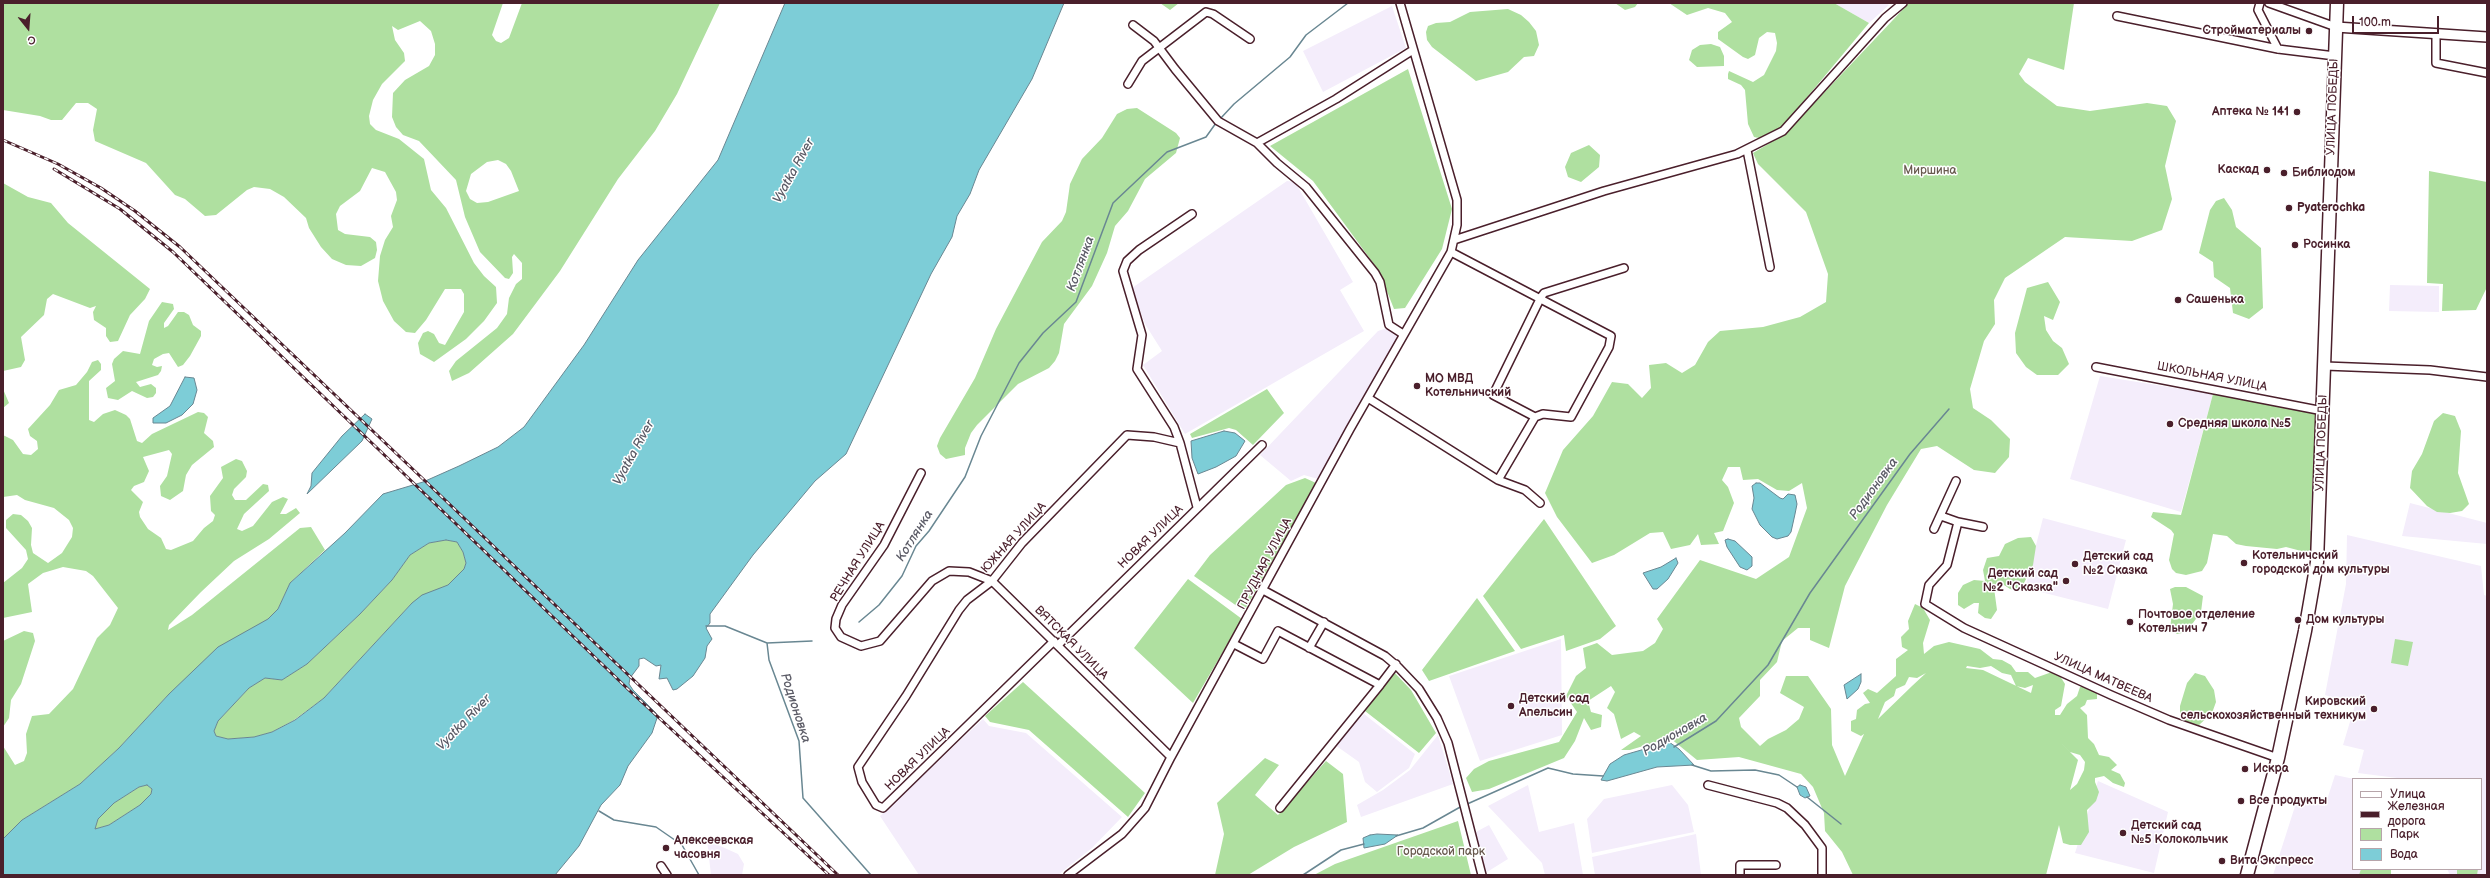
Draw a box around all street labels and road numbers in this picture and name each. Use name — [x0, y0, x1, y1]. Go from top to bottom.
street label: УЛИЦА ПОБЕДЫ — [2324, 58, 2342, 156]
street label: ШКОЛЬНАЯ УЛИЦА — [2156, 359, 2268, 395]
street label: УЛИЦА ПОБЕДЫ — [2313, 394, 2331, 492]
street label: ЮЖНАЯ УЛИЦА — [978, 500, 1050, 576]
street label: НОВАЯ УЛИЦА — [1115, 502, 1187, 572]
street label: ПРУДНАЯ УЛИЦА — [1235, 516, 1295, 612]
street label: РЕЧНАЯ УЛИЦА — [828, 519, 888, 605]
street label: ВЯТСКАЯ УЛИЦА — [1031, 603, 1111, 683]
street label: УЛИЦА МАТВЕЕВА — [2051, 650, 2155, 706]
street label: НОВАЯ УЛИЦА — [882, 724, 954, 794]

